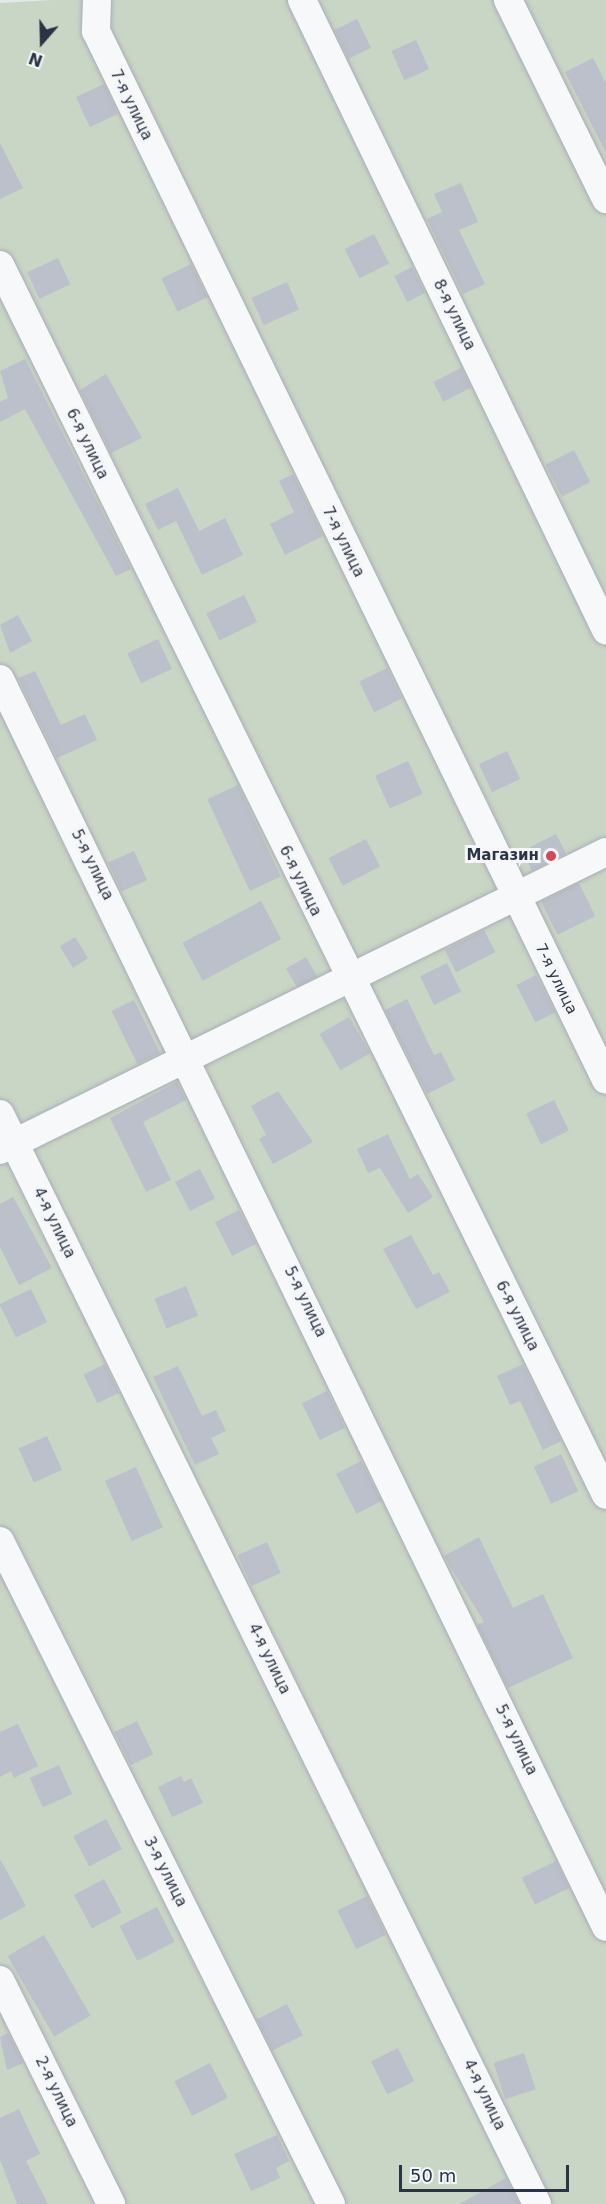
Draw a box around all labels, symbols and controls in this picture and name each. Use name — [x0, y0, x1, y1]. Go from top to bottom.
north arrow — [12, 12, 72, 72]
text: N — [26, 48, 45, 71]
street label: 7-я улица — [106, 67, 156, 143]
street label: 8-я улица — [429, 277, 479, 353]
street label: 6-я улица — [62, 406, 112, 482]
street label: 7-я улица — [318, 504, 368, 580]
street label: 5-я улица — [67, 827, 117, 903]
street label: 6-я улица — [275, 843, 325, 919]
place label: Магазин — [466, 847, 539, 865]
marker: Магазин — [544, 849, 558, 863]
street label: 7-я улица — [531, 941, 581, 1017]
street label: 4-я улица — [29, 1185, 79, 1261]
street label: 5-я улица — [280, 1264, 330, 1340]
street label: 6-я улица — [492, 1278, 542, 1354]
street label: 4-я улица — [244, 1621, 294, 1697]
street label: 5-я улица — [491, 1702, 541, 1778]
street label: 3-я улица — [140, 1834, 190, 1910]
street label: 2-я улица — [31, 2054, 81, 2130]
street label: 4-я улица — [459, 2057, 509, 2133]
scale bar — [402, 2153, 572, 2191]
text: 50 m — [410, 2165, 456, 2186]

